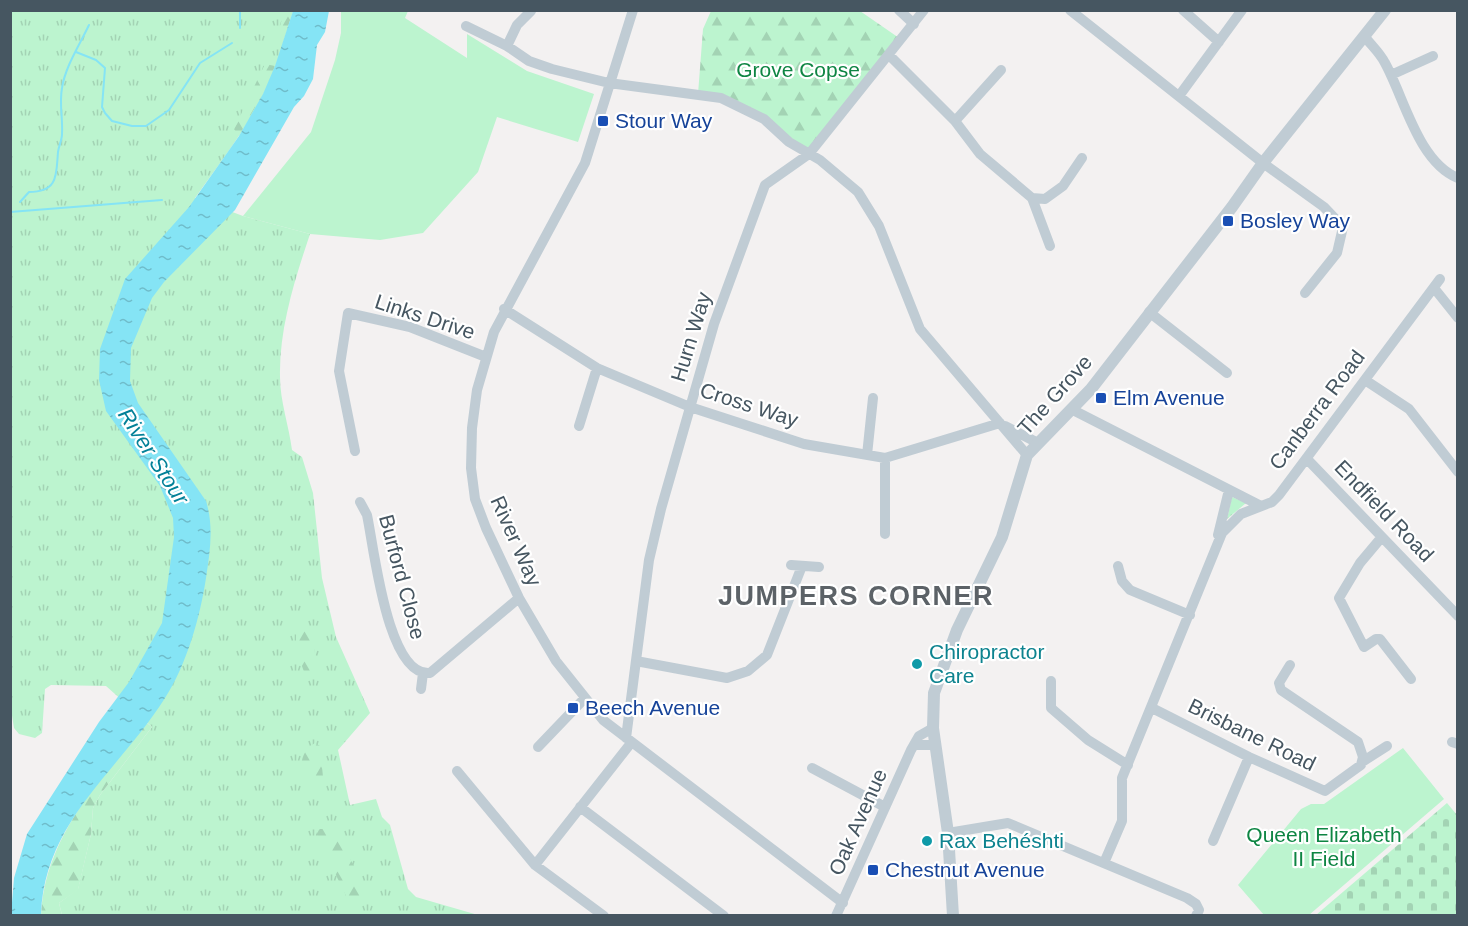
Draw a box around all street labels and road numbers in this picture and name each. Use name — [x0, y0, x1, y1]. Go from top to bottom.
street label: Hurn Way — [666, 289, 715, 384]
street label: Links Drive — [372, 290, 478, 344]
street label: Canberra Road — [1264, 345, 1369, 474]
street label: The Grove — [1013, 350, 1096, 439]
street label: Cross Way — [697, 378, 802, 431]
street label: Endfield Road — [1330, 455, 1438, 566]
street label: River Way — [486, 492, 547, 590]
street label: Burford Close — [375, 512, 430, 642]
street label: Brisbane Road — [1185, 694, 1320, 775]
street label: Oak Avenue — [824, 765, 891, 879]

